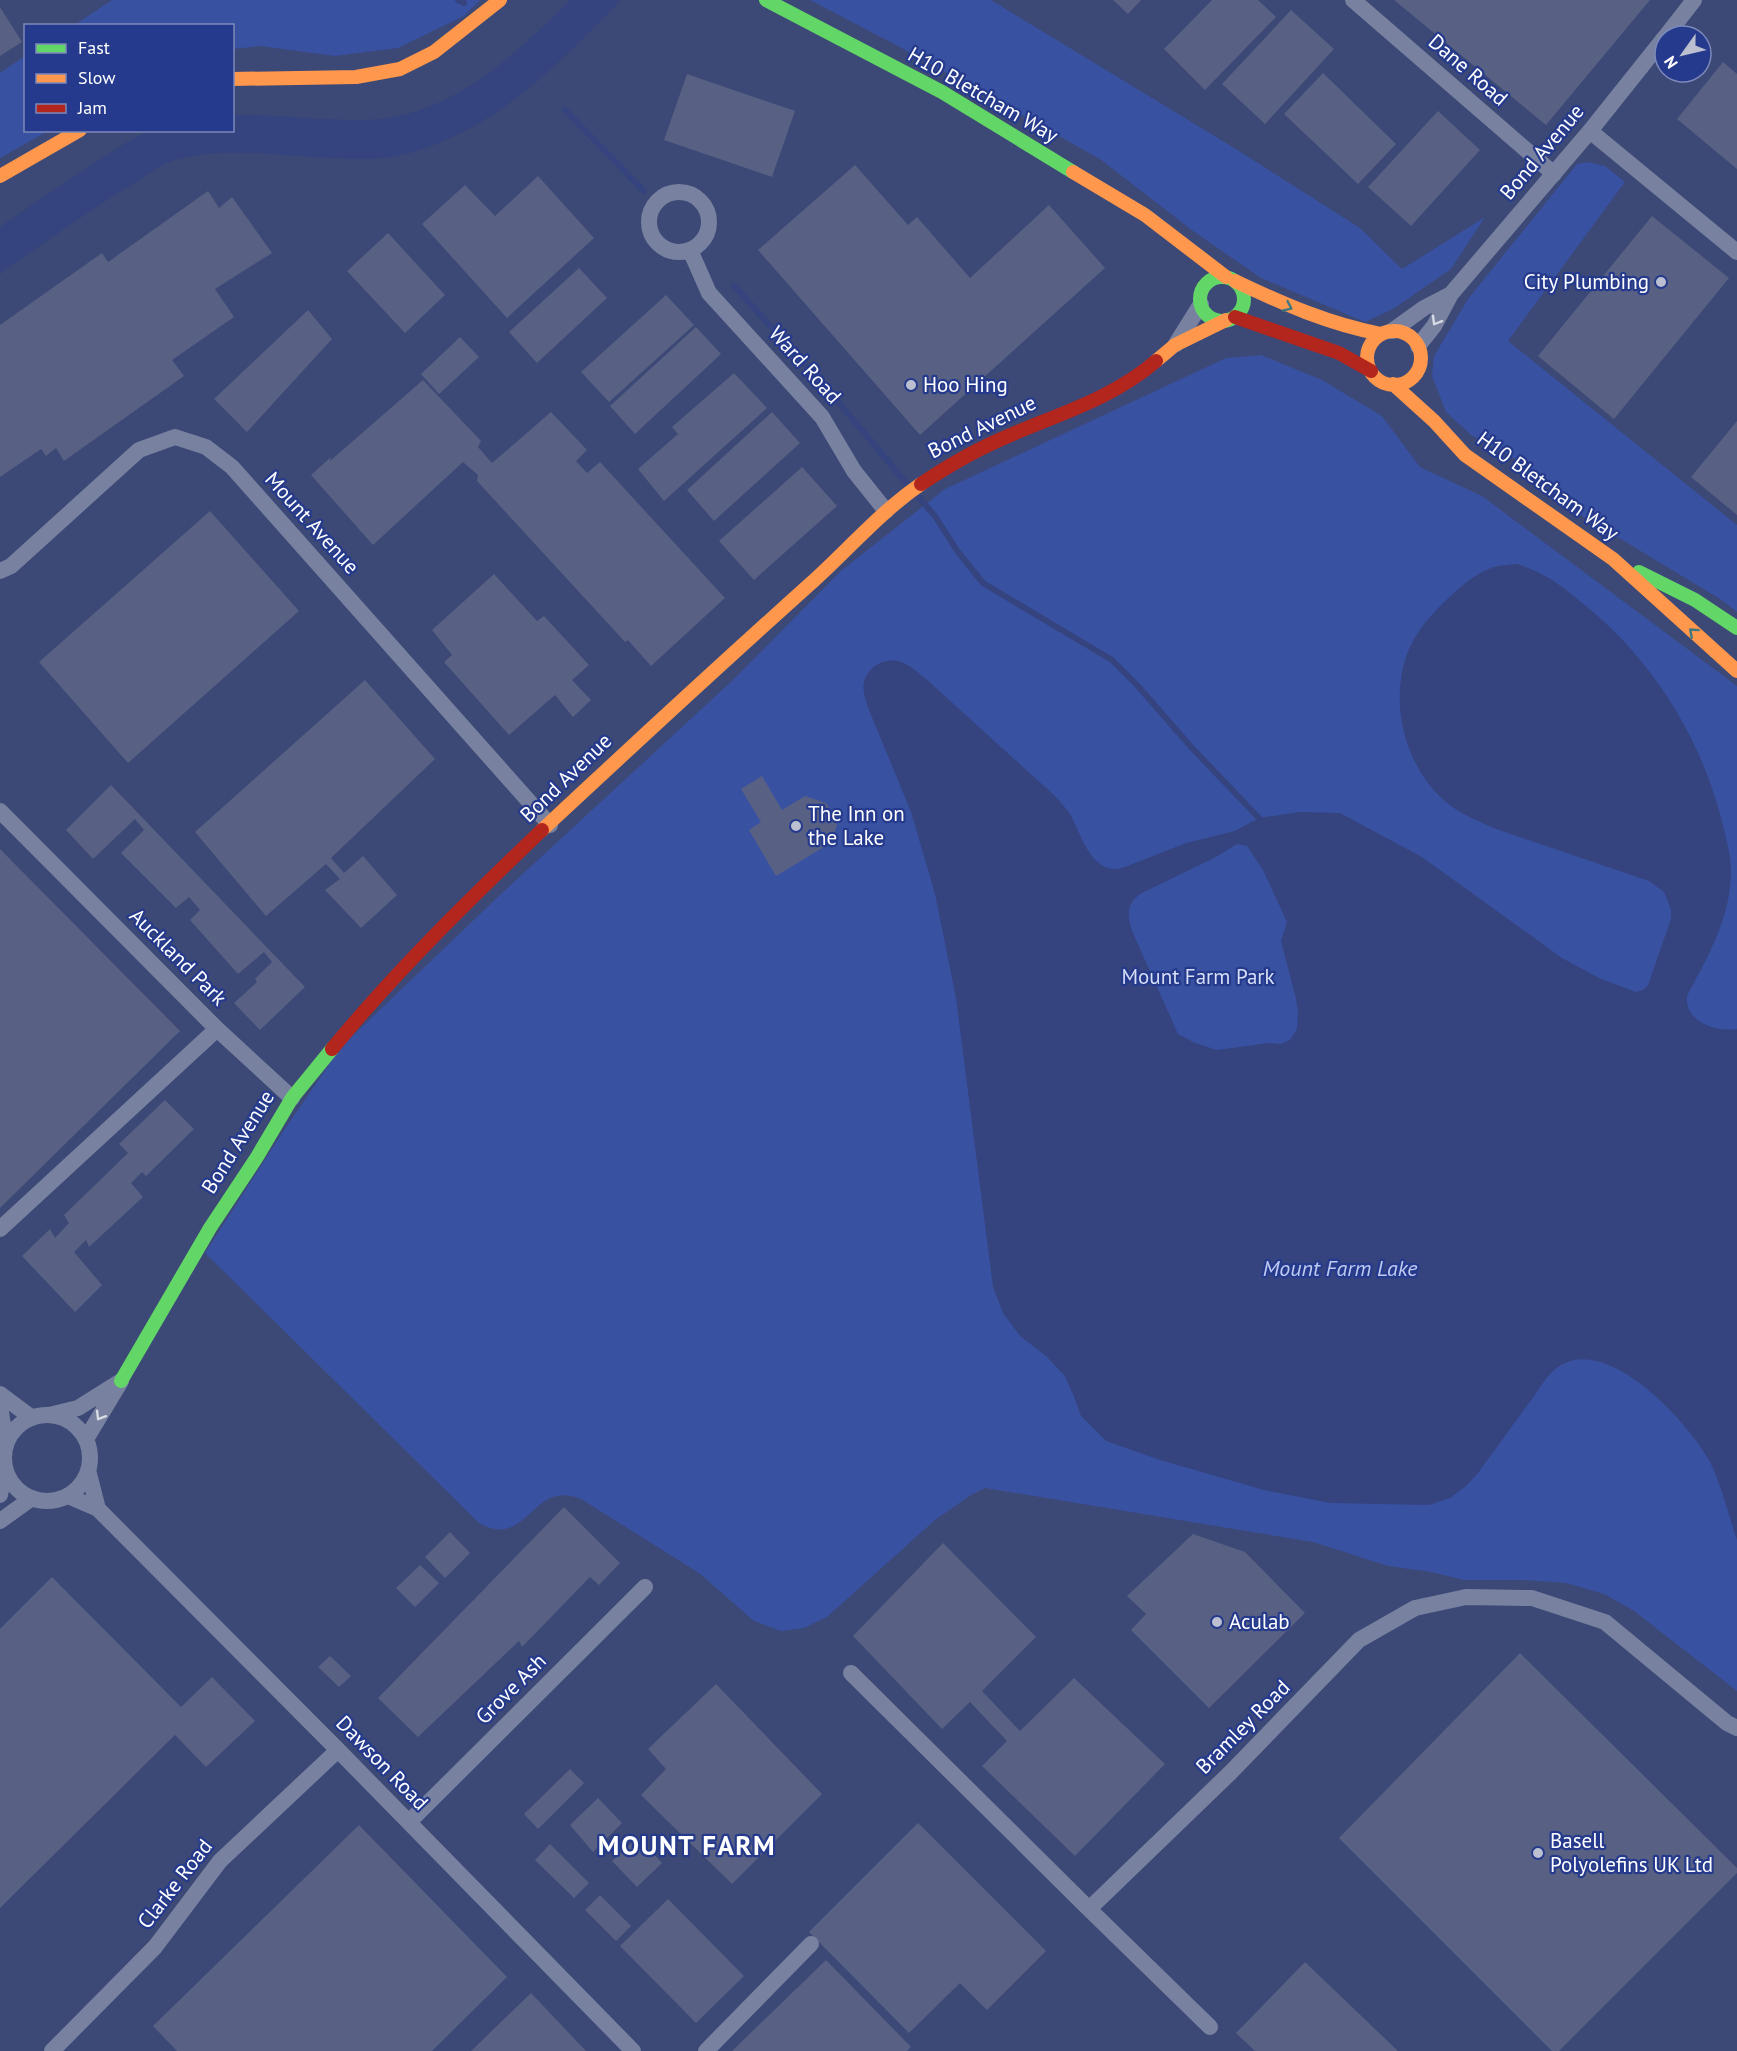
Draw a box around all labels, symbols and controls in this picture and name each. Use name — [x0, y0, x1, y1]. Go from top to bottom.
legend — [24, 24, 234, 132]
north arrow — [1653, 24, 1713, 84]
street label: Dane Road — [1423, 28, 1514, 111]
text: Fast — [78, 36, 110, 59]
street label: H10 Bletcham Way — [903, 41, 1063, 149]
text: N — [1659, 52, 1682, 72]
text: Slow — [78, 66, 116, 89]
text: Jam — [77, 96, 107, 119]
street label: Bond Avenue — [1494, 98, 1590, 205]
place label: City Plumbing — [1524, 268, 1649, 295]
marker: City Plumbing — [1654, 275, 1668, 289]
one-way arrow — [1282, 299, 1293, 311]
one-way arrow — [1432, 315, 1443, 325]
street label: Ward Road — [763, 320, 847, 409]
place label: Hoo Hing — [923, 371, 1008, 398]
marker: Hoo Hing — [904, 378, 918, 392]
street label: Bond Avenue — [923, 389, 1040, 464]
street label: H10 Bletcham Way — [1472, 425, 1625, 546]
street label: Mount Avenue — [259, 466, 365, 579]
one-way arrow — [1690, 628, 1700, 639]
street label: Bond Avenue — [514, 727, 617, 828]
place label: The Inn on the Lake — [808, 800, 905, 851]
marker: The Inn on the Lake — [789, 819, 803, 833]
street label: Auckland Park — [124, 902, 233, 1011]
park label: Mount Farm Park — [1121, 963, 1275, 990]
street label: Bond Avenue — [195, 1085, 280, 1198]
water label: Mount Farm Lake — [1263, 1254, 1418, 1282]
one-way arrow — [95, 1410, 107, 1420]
place label: Aculab — [1229, 1608, 1290, 1635]
marker: Aculab — [1210, 1615, 1224, 1629]
street label: Grove Ash — [470, 1648, 552, 1730]
street label: Bramley Road — [1190, 1674, 1295, 1779]
street label: Dawson Road — [331, 1710, 434, 1816]
place label: Basell Polyolefins UK Ltd — [1550, 1827, 1713, 1878]
district label: MOUNT FARM — [598, 1828, 776, 1862]
street label: Clarke Road — [131, 1834, 218, 1934]
marker: Basell Polyolefins UK Ltd — [1531, 1846, 1545, 1860]

